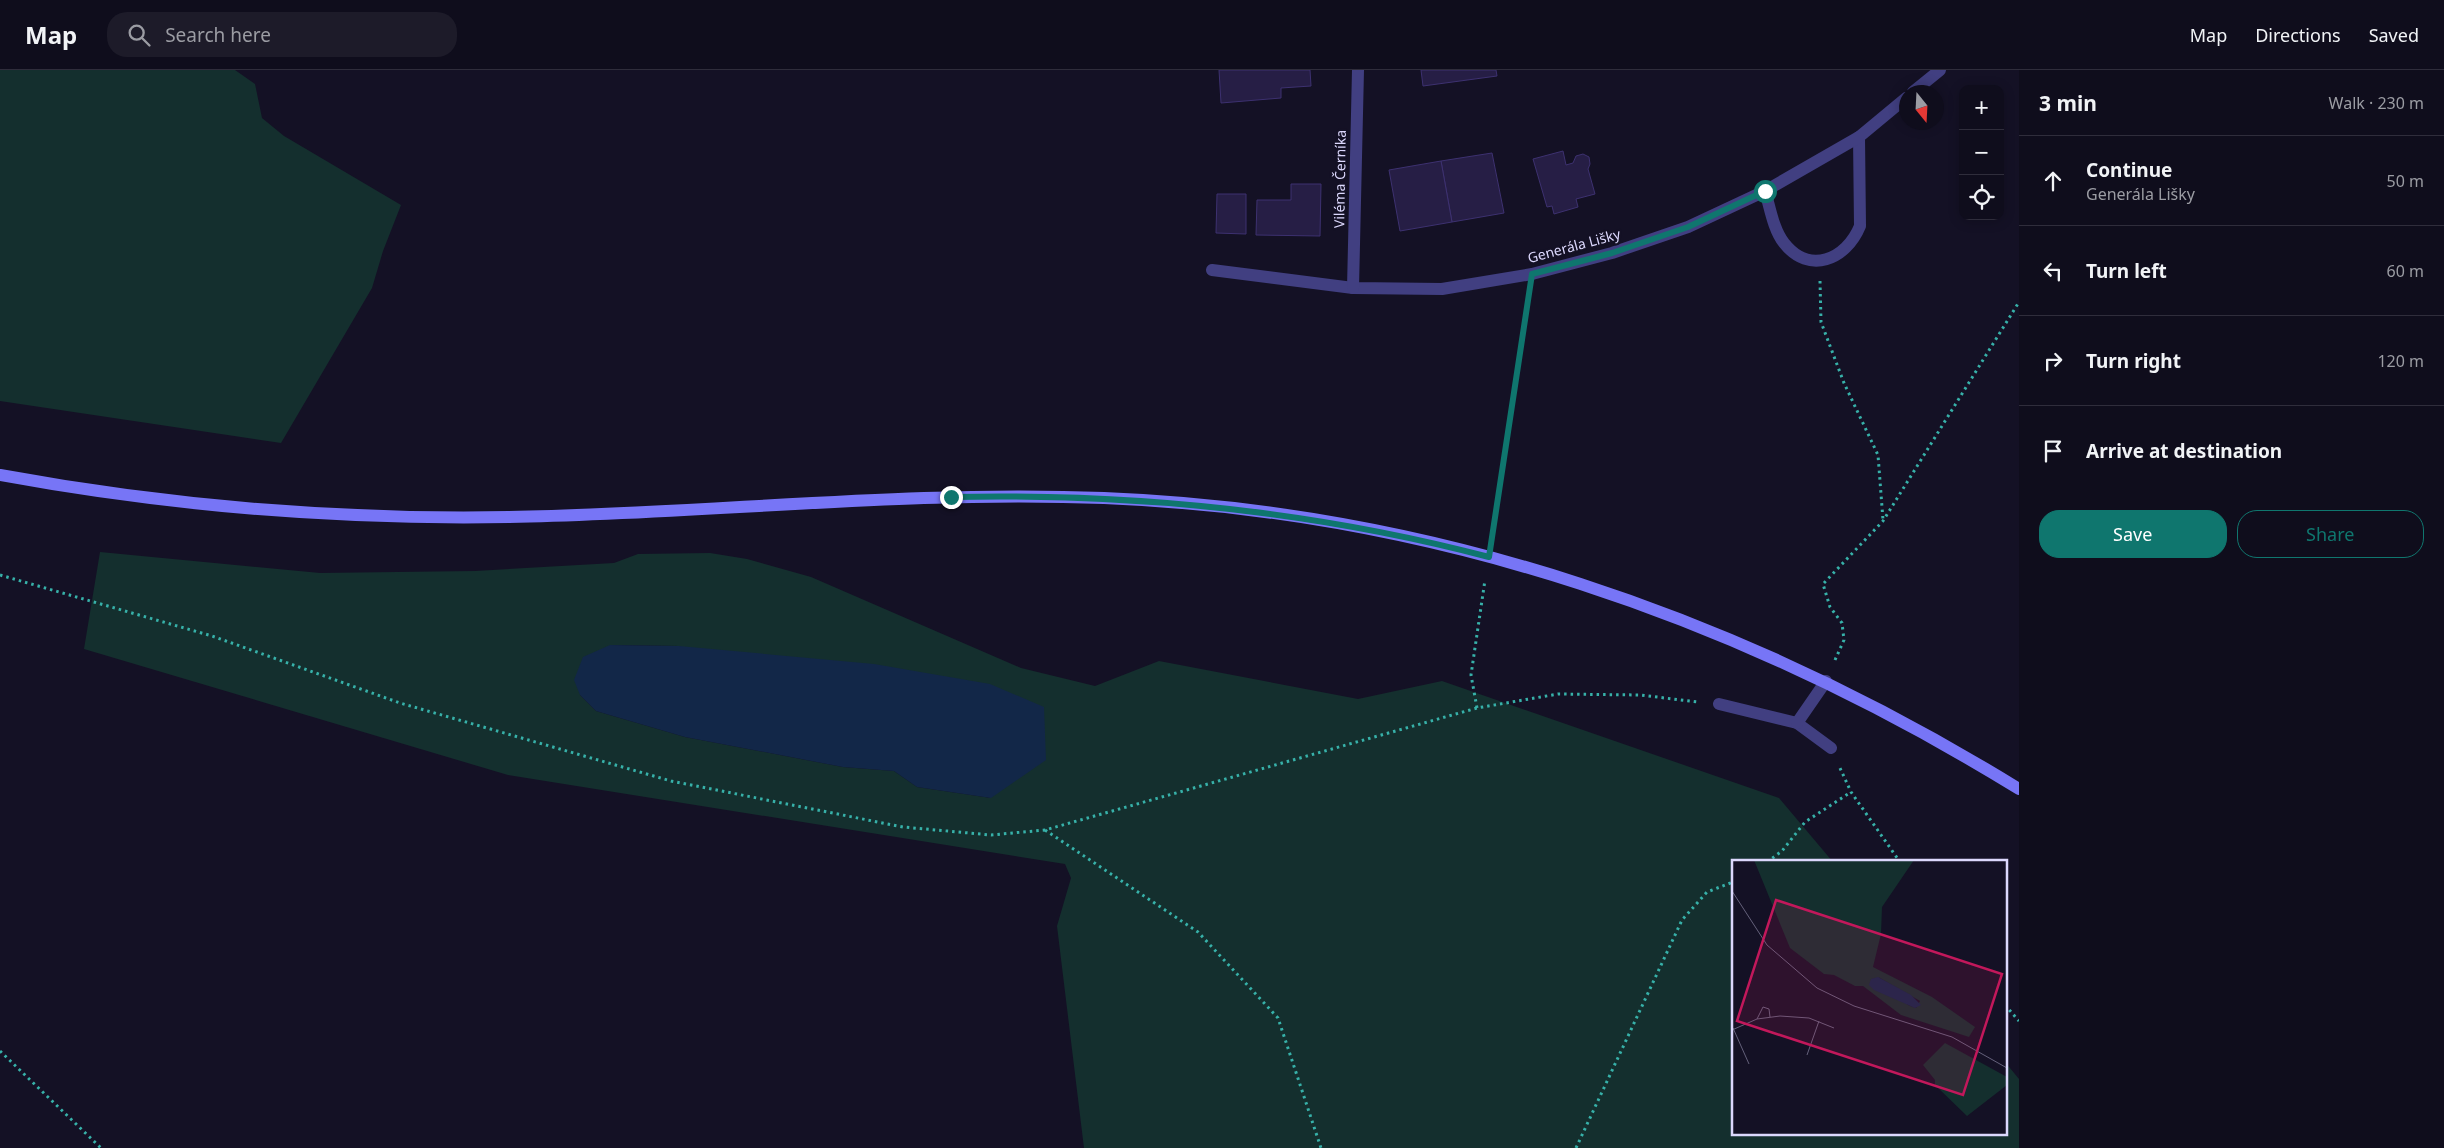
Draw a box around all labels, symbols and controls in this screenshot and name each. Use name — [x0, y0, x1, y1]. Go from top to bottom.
search box — [107, 12, 457, 57]
text: Map — [25, 18, 77, 51]
icon: search — [125, 21, 153, 49]
text: Search here — [165, 22, 271, 48]
text: Map — [2190, 23, 2227, 47]
text: Directions — [2255, 23, 2341, 47]
text: Saved — [2369, 23, 2419, 47]
north arrow — [1899, 85, 1944, 130]
map controls — [1959, 85, 2004, 220]
button: + — [1959, 85, 2004, 130]
text: 3 min — [2039, 89, 2097, 117]
text: Walk · 230 m — [2329, 92, 2424, 114]
street label: Viléma Černíka — [1329, 130, 1350, 228]
button: − — [1959, 130, 2004, 175]
text: Continue — [2086, 157, 2172, 183]
icon: ahead — [2039, 167, 2067, 195]
text: 50 m — [2387, 170, 2424, 192]
button: locate — [1959, 175, 2004, 220]
route start — [1754, 180, 1777, 203]
text: Generála Lišky — [2086, 183, 2195, 205]
street label: Generála Lišky — [1525, 224, 1623, 267]
icon: left — [2039, 257, 2067, 285]
text: Turn left — [2086, 258, 2167, 284]
text: 60 m — [2387, 260, 2424, 282]
icon: right — [2039, 347, 2067, 375]
text: Turn right — [2086, 348, 2181, 374]
text: 120 m — [2377, 350, 2424, 372]
icon: arrive — [2039, 437, 2067, 465]
text: Arrive at destination — [2086, 438, 2282, 464]
route end — [940, 486, 963, 509]
button: Save — [2039, 510, 2227, 558]
button: Share — [2237, 510, 2424, 558]
inset map — [1732, 860, 2006, 1136]

